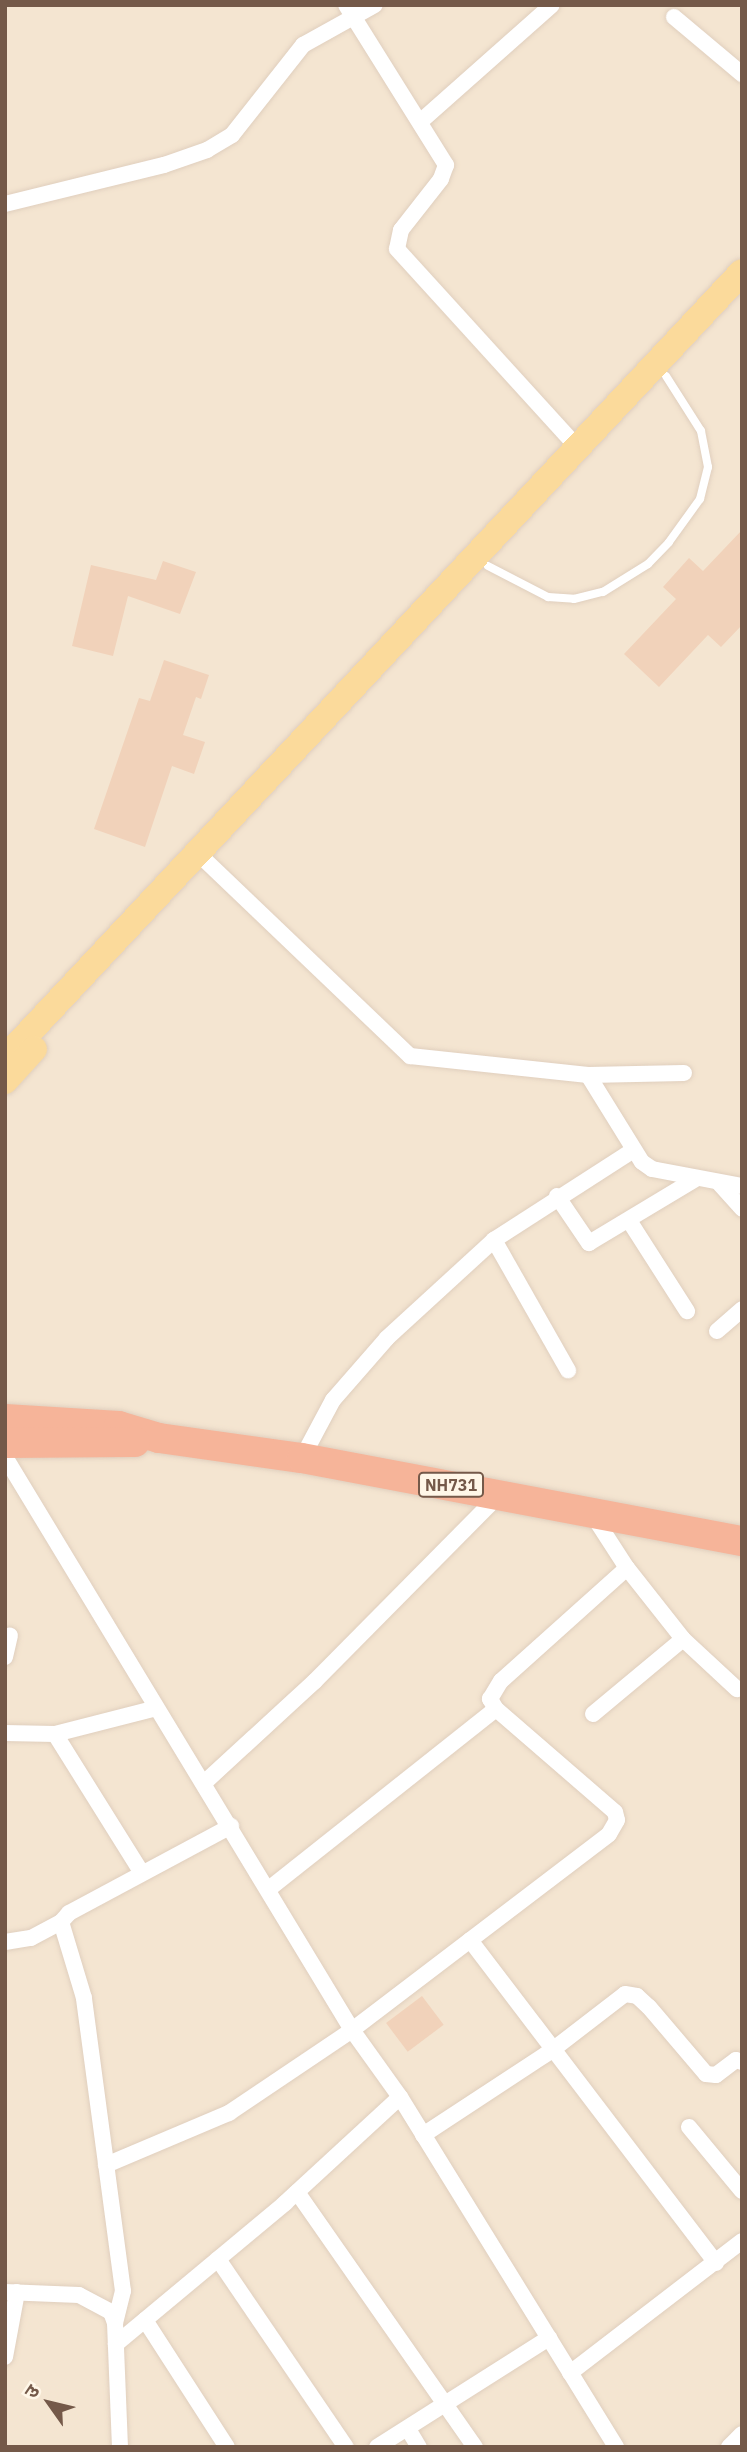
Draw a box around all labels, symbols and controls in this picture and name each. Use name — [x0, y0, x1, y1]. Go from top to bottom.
road number: NH731 — [418, 1472, 484, 1498]
north arrow — [14, 2368, 84, 2438]
text: उ — [19, 2380, 45, 2403]

